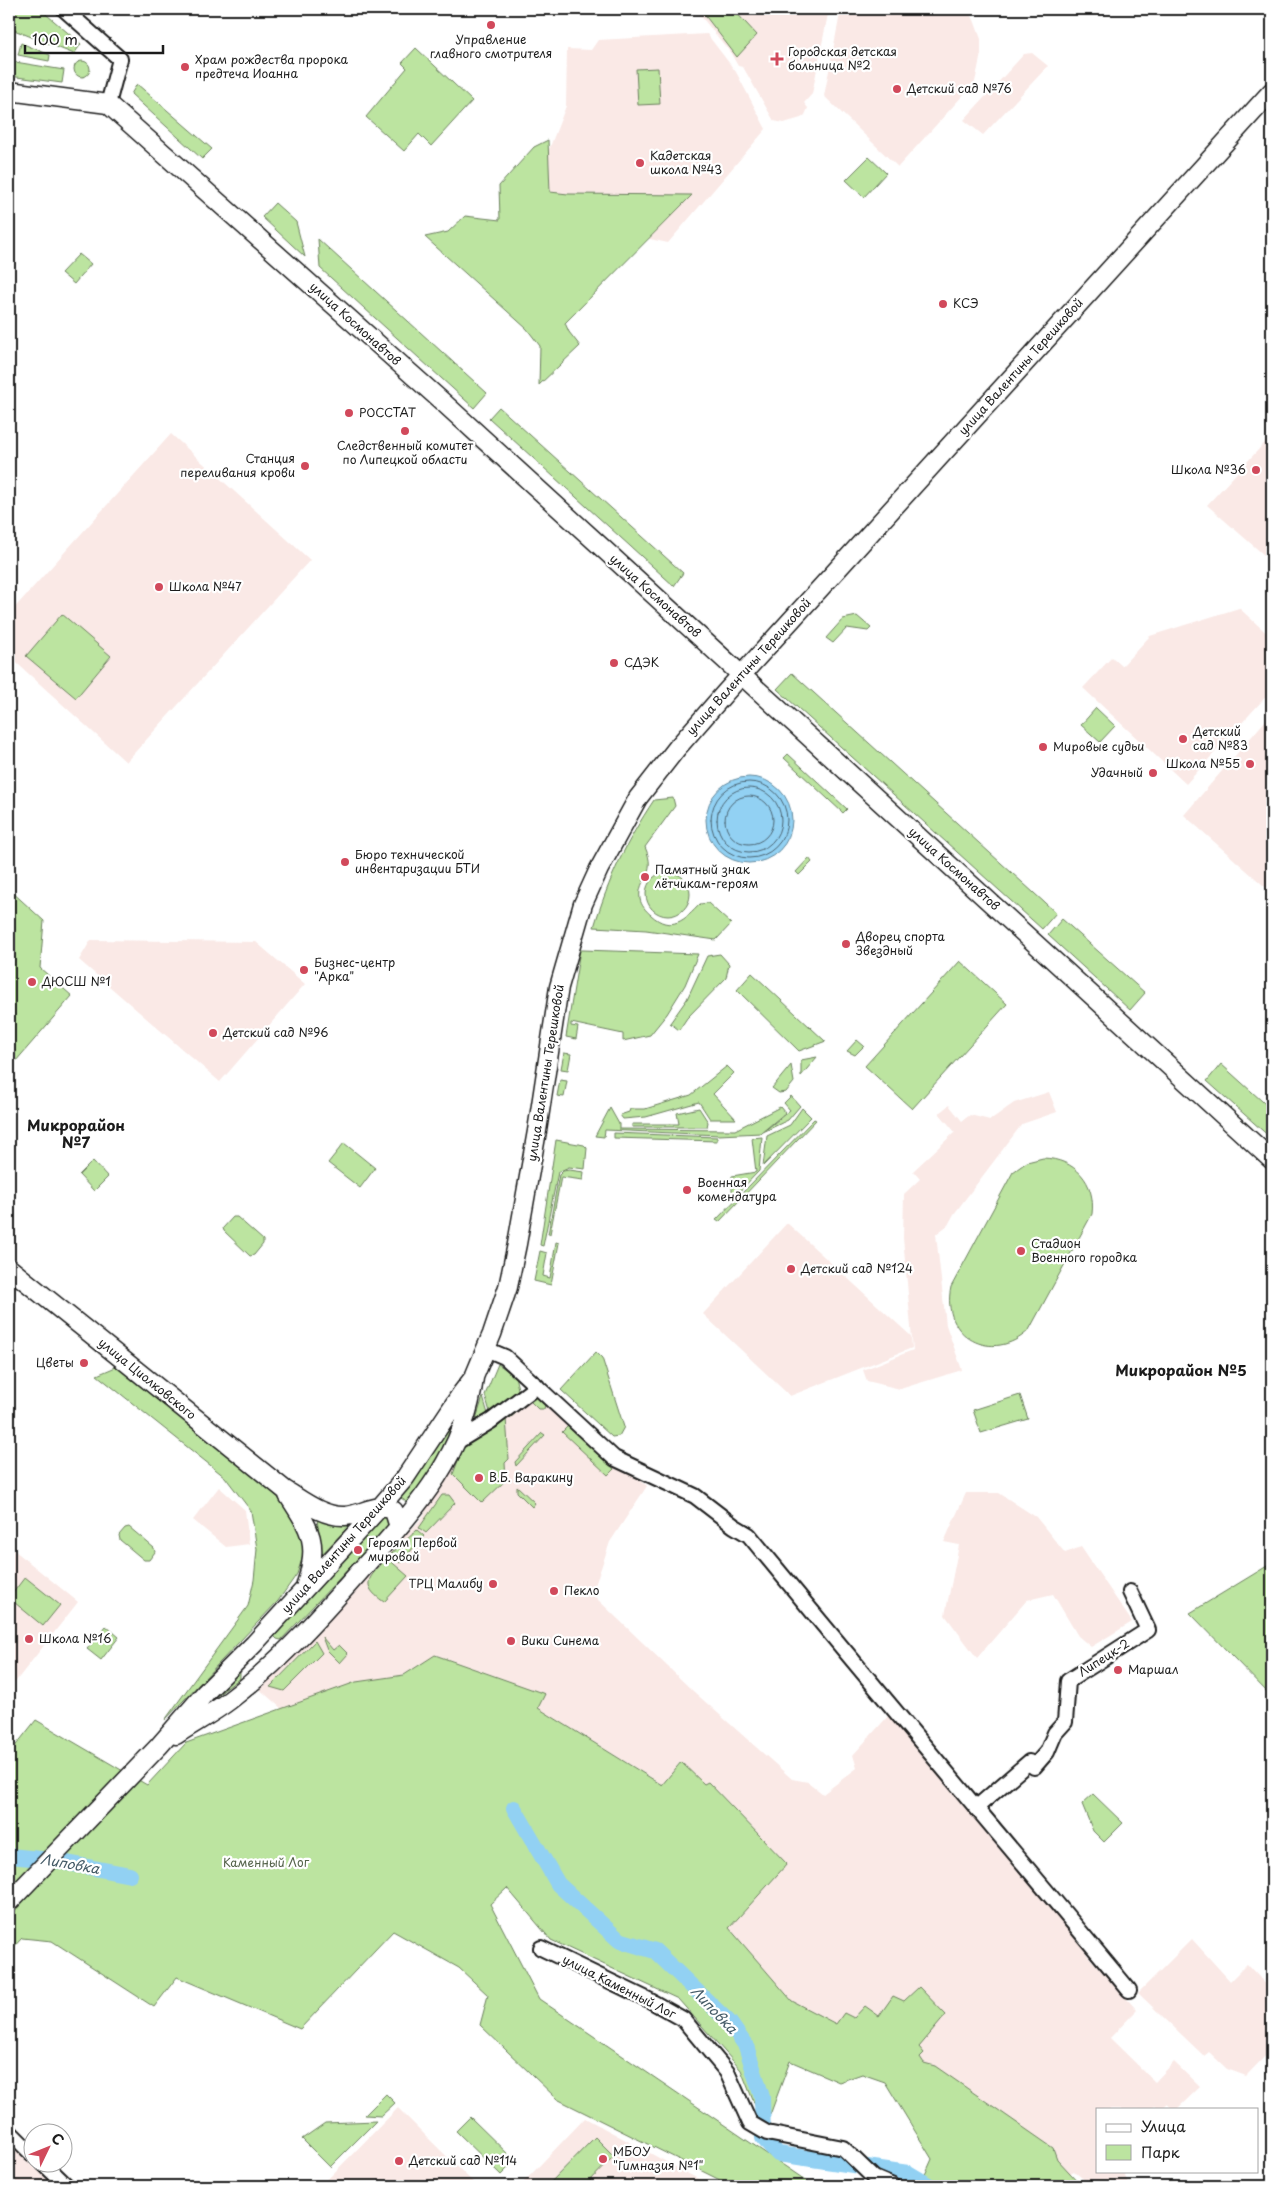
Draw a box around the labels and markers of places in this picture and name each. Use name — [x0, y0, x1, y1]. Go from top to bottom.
marker: Управление главного смотрителя — [485, 19, 497, 31]
place label: Управление главного смотрителя — [430, 30, 552, 62]
place label: Городская детская больница №2 — [788, 42, 897, 74]
place label: Храм рождества пророка предтеча Иоанна — [195, 50, 349, 82]
marker: Городская детская больница №2 — [770, 52, 784, 66]
marker: Храм рождества пророка предтеча Иоанна — [179, 61, 191, 73]
place label: Детский сад №76 — [906, 79, 1012, 97]
marker: Детский сад №76 — [891, 83, 903, 95]
place label: Кадетская школа №43 — [650, 146, 722, 178]
marker: Кадетская школа №43 — [634, 157, 646, 169]
place label: КСЭ — [953, 294, 978, 312]
marker: КСЭ — [937, 298, 949, 310]
place label: РОССТАТ — [359, 403, 417, 421]
marker: РОССТАТ — [343, 407, 355, 419]
marker: Следственный комитет по Липецкой области — [399, 425, 411, 437]
place label: Следственный комитет по Липецкой области — [337, 436, 474, 468]
place label: Станция переливания крови — [180, 449, 295, 481]
marker: Станция переливания крови — [299, 460, 311, 472]
place label: Школа №36 — [1171, 460, 1246, 478]
marker: Школа №36 — [1250, 464, 1262, 476]
place label: Школа №47 — [169, 577, 242, 595]
marker: Школа №47 — [153, 581, 165, 593]
place label: СДЭК — [624, 653, 659, 671]
marker: СДЭК — [608, 657, 620, 669]
place label: Детский сад №83 — [1192, 722, 1248, 754]
marker: Детский сад №83 — [1177, 733, 1189, 745]
place label: Мировые судьи — [1053, 737, 1144, 755]
marker: Мировые судьи — [1037, 741, 1049, 753]
place label: Школа №55 — [1166, 754, 1240, 772]
marker: Школа №55 — [1244, 758, 1256, 770]
place label: Удачный — [1091, 763, 1143, 781]
marker: Удачный — [1147, 767, 1159, 779]
place label: Бюро технической инвентаризации БТИ — [355, 845, 480, 877]
marker: Бюро технической инвентаризации БТИ — [339, 856, 351, 868]
place label: Памятный знак лётчикам-героям — [654, 860, 758, 892]
marker: Памятный знак лётчикам-героям — [639, 871, 651, 883]
place label: Дворец спорта Звездный — [855, 927, 946, 959]
marker: Дворец спорта Звездный — [840, 938, 852, 950]
place label: Бизнес-центр "Арка" — [314, 953, 395, 985]
marker: Бизнес-центр "Арка" — [298, 964, 310, 976]
place label: ДЮСШ №1 — [41, 972, 111, 990]
marker: ДЮСШ №1 — [26, 976, 38, 988]
place label: Детский сад №96 — [222, 1023, 329, 1041]
marker: Детский сад №96 — [207, 1027, 219, 1039]
place label: Военная комендатура — [697, 1173, 777, 1205]
marker: Военная комендатура — [681, 1184, 693, 1196]
place label: Стадион Военного городка — [1031, 1234, 1137, 1266]
marker: Стадион Военного городка — [1015, 1245, 1027, 1257]
place label: Детский сад №124 — [800, 1259, 913, 1277]
marker: Детский сад №124 — [785, 1263, 797, 1275]
place label: Цветы — [36, 1353, 74, 1371]
marker: Цветы — [78, 1357, 90, 1369]
place label: В.Б. Варакину — [489, 1468, 573, 1486]
marker: В.Б. Варакину — [473, 1472, 485, 1484]
place label: Героям Первой мировой — [368, 1533, 457, 1565]
marker: Героям Первой мировой — [352, 1544, 364, 1556]
place label: ТРЦ Малибу — [409, 1574, 483, 1592]
marker: ТРЦ Малибу — [487, 1578, 499, 1590]
place label: Пекло — [564, 1581, 600, 1599]
marker: Пекло — [548, 1585, 560, 1597]
place label: Школа №16 — [39, 1629, 111, 1647]
place label: Вики Синема — [521, 1631, 600, 1649]
marker: Школа №16 — [23, 1633, 35, 1645]
marker: Вики Синема — [505, 1635, 517, 1647]
place label: Маршал — [1128, 1660, 1178, 1678]
marker: Маршал — [1112, 1664, 1124, 1676]
place label: МБОУ "Гимназия №1" — [613, 2142, 704, 2174]
place label: Детский сад №114 — [408, 2151, 517, 2169]
marker: МБОУ "Гимназия №1" — [597, 2153, 609, 2165]
marker: Детский сад №114 — [393, 2155, 405, 2167]

